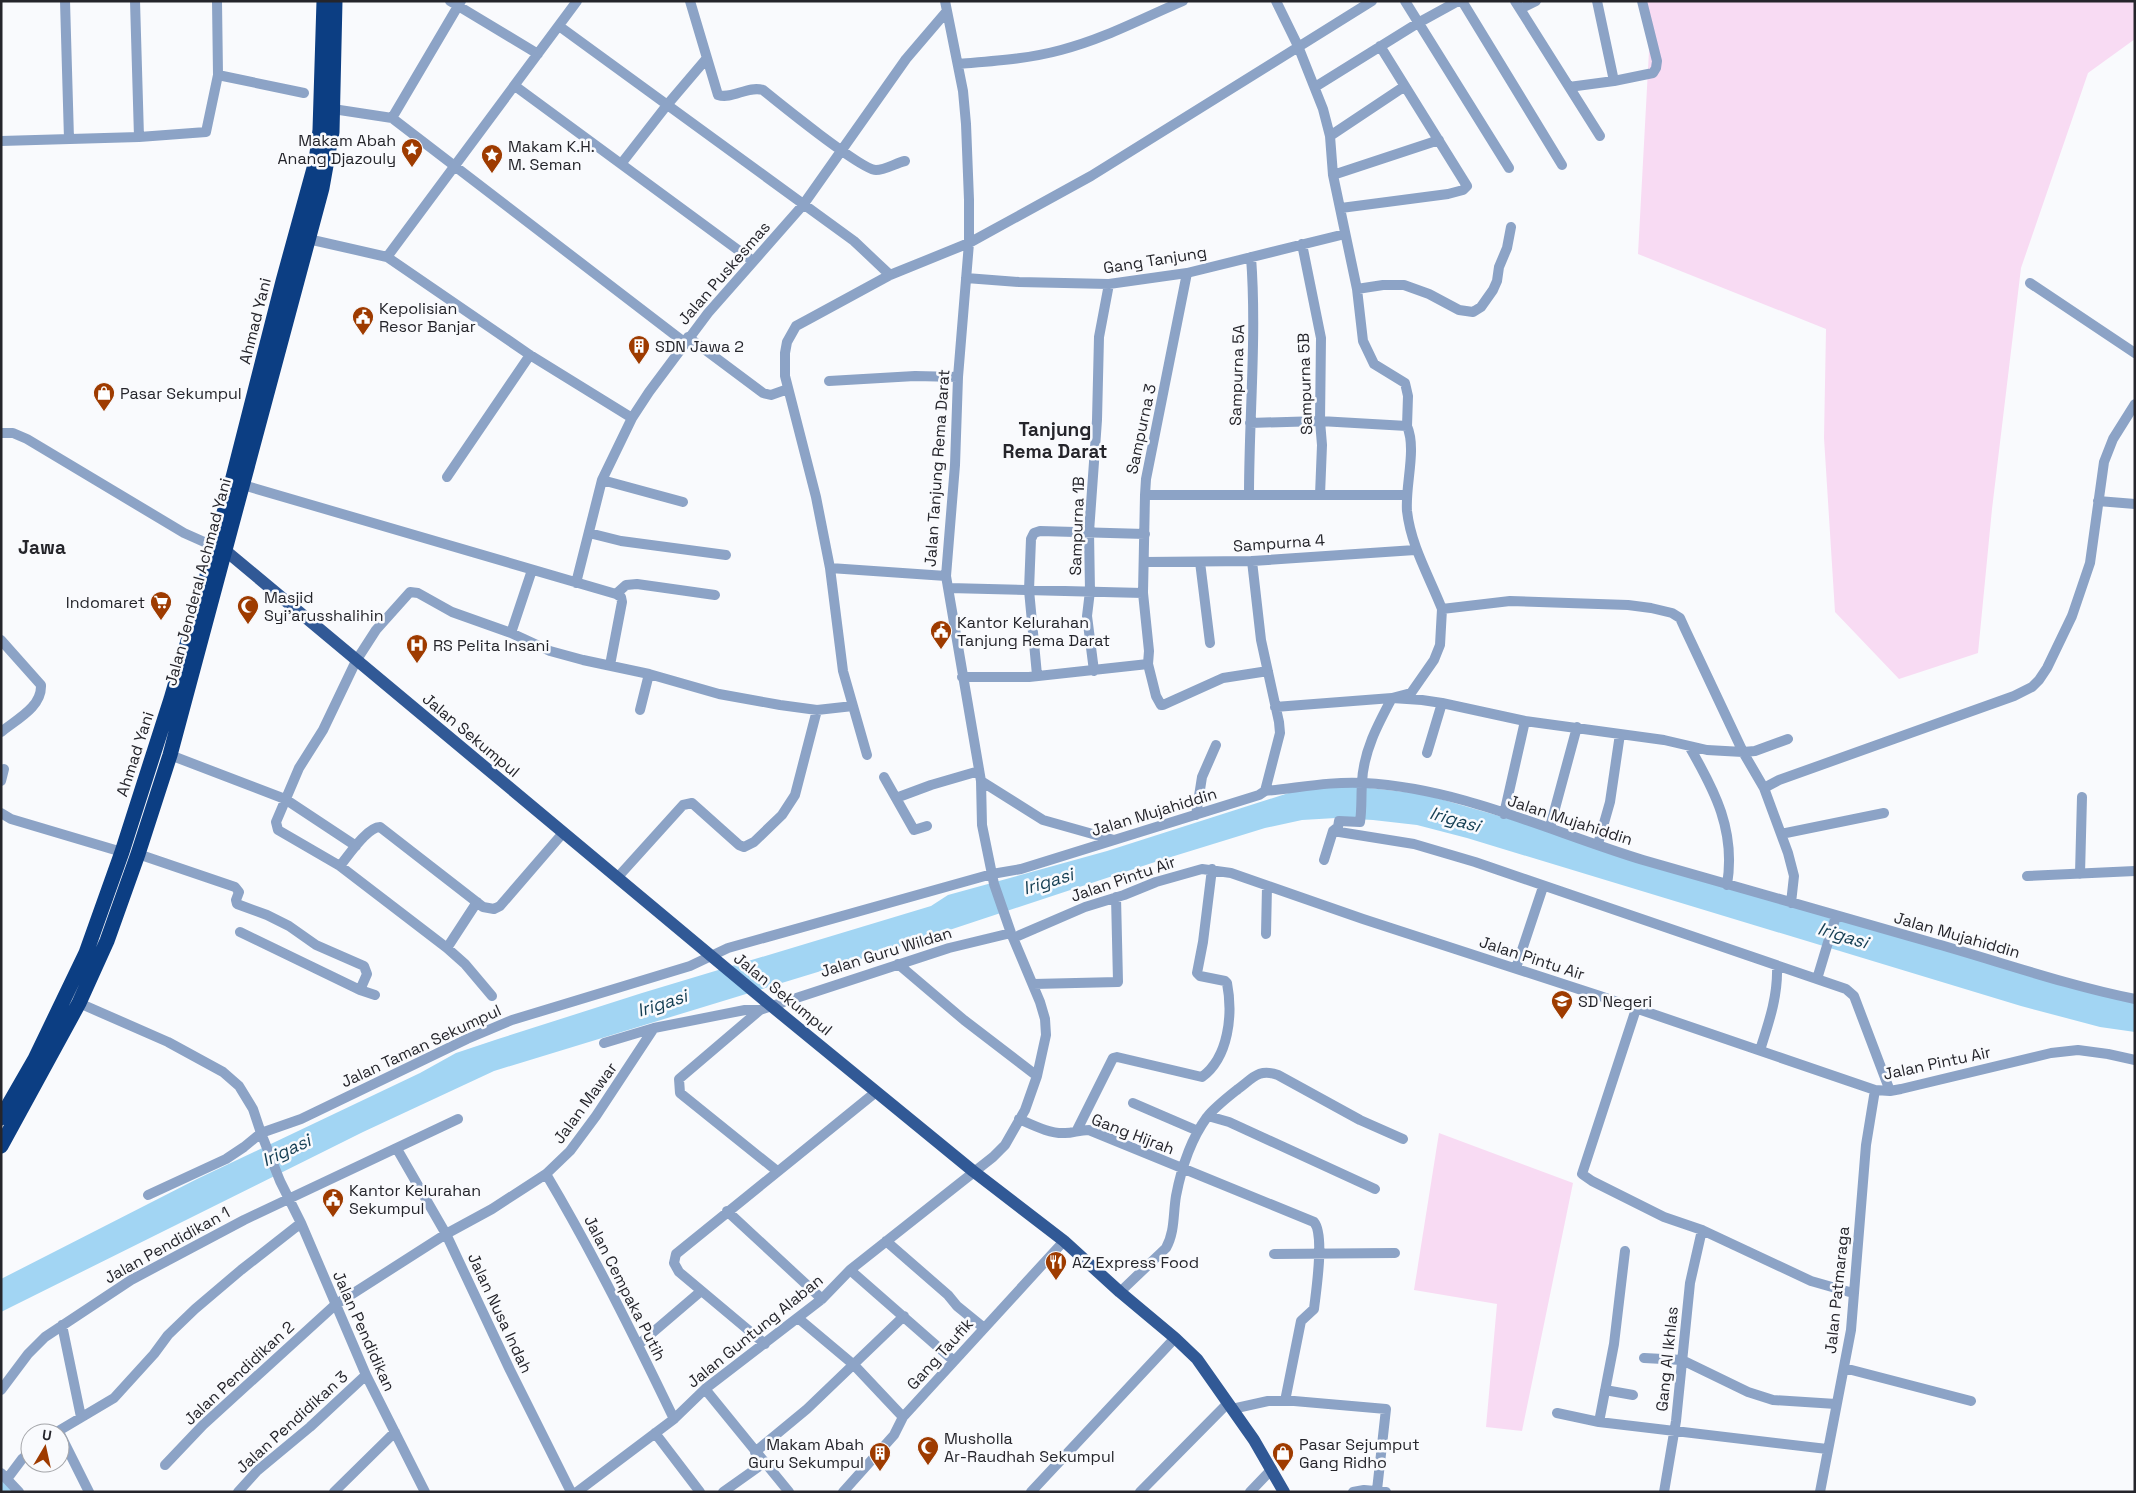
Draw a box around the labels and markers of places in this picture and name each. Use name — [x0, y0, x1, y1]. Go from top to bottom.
place label: Makam Abah Anang Djazouly — [278, 130, 396, 169]
place label: Makam K.H. M. Seman — [508, 136, 595, 175]
place icon: Makam Abah Anang Djazouly — [400, 137, 424, 168]
place icon: Makam K.H. M. Seman — [480, 143, 504, 174]
place label: Kepolisian Resor Banjar — [379, 298, 476, 337]
public building icon: Kepolisian Resor Banjar — [351, 305, 375, 336]
building icon: SDN Jawa 2 — [627, 334, 651, 365]
place label: SDN Jawa 2 — [655, 336, 744, 357]
shop icon: Pasar Sekumpul — [92, 381, 116, 412]
place label: Pasar Sekumpul — [120, 383, 242, 404]
place label: Masjid Syi'arusshalihin — [264, 587, 383, 626]
supermarket icon: Indomaret — [149, 590, 173, 621]
place label: Indomaret — [66, 592, 145, 613]
mosque icon: Masjid Syi'arusshalihin — [236, 594, 260, 625]
place label: Kantor Kelurahan Tanjung Rema Darat — [957, 612, 1110, 651]
public building icon: Kantor Kelurahan Tanjung Rema Darat — [929, 619, 953, 650]
hospital icon: RS Pelita Insani — [405, 633, 429, 664]
place label: RS Pelita Insani — [433, 635, 549, 656]
school or university icon: SD Negeri — [1550, 989, 1574, 1020]
place label: SD Negeri — [1578, 991, 1652, 1012]
place label: Kantor Kelurahan Sekumpul — [349, 1180, 481, 1219]
public building icon: Kantor Kelurahan Sekumpul — [321, 1187, 345, 1218]
restaurant icon: AZ Express Food — [1044, 1250, 1068, 1281]
place label: AZ Express Food — [1072, 1252, 1199, 1273]
place label: Musholla Ar-Raudhah Sekumpul — [944, 1428, 1115, 1467]
place label: Makam Abah Guru Sekumpul — [748, 1434, 864, 1473]
place label: Pasar Sejumput Gang Ridho — [1299, 1434, 1420, 1473]
mosque icon: Musholla Ar-Raudhah Sekumpul — [916, 1435, 940, 1466]
building icon: Makam Abah Guru Sekumpul — [868, 1441, 892, 1472]
shop icon: Pasar Sejumput Gang Ridho — [1271, 1441, 1295, 1472]

